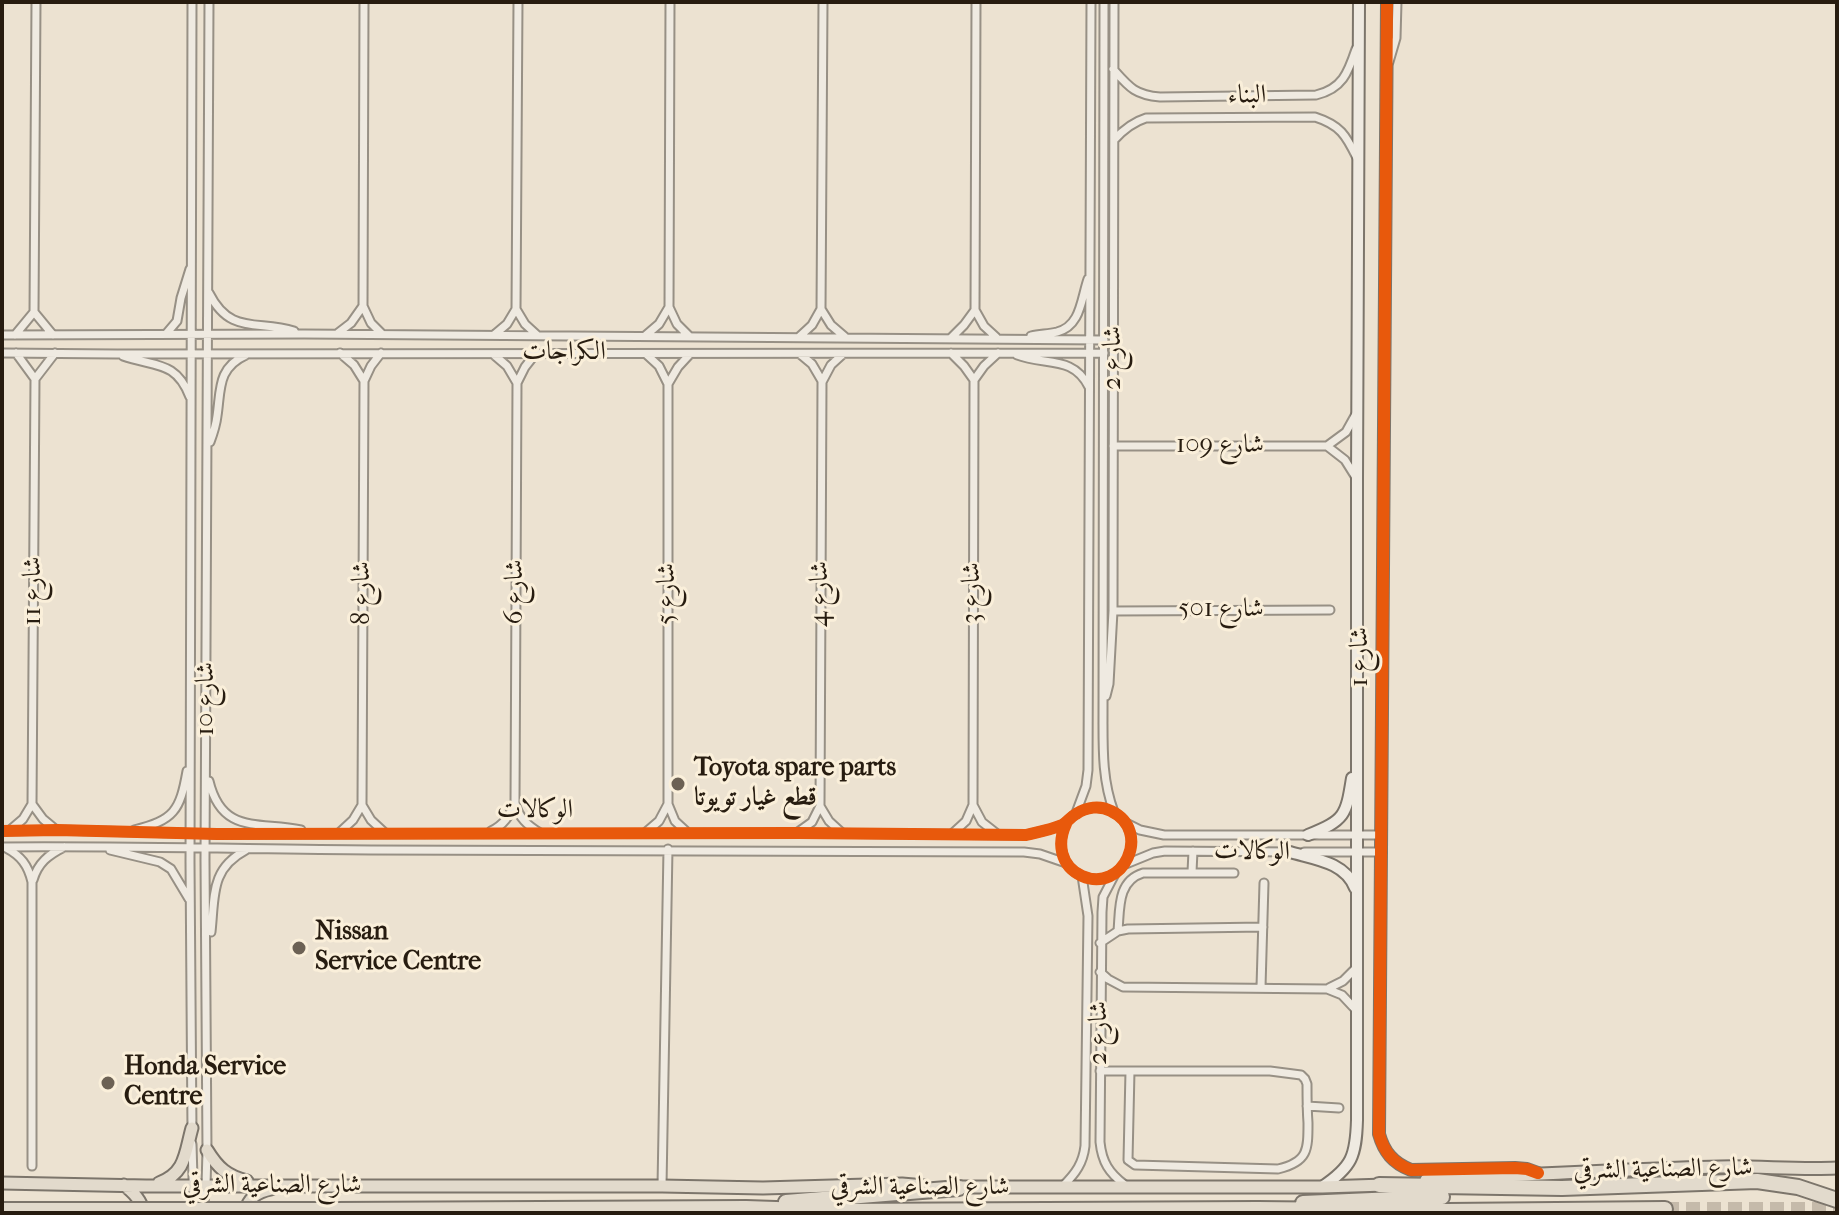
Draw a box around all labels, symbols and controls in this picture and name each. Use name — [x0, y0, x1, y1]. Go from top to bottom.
street label: البناء — [1227, 80, 1267, 112]
street label: شارع 2 — [1098, 326, 1130, 390]
street label: الكراجات — [522, 337, 606, 369]
street label: شارع 109 — [1176, 430, 1264, 462]
street label: شارع 11 — [18, 556, 50, 626]
street label: شارع 6 — [500, 560, 532, 624]
street label: شارع 8 — [347, 561, 379, 625]
street label: شارع 4 — [805, 561, 837, 627]
street label: شارع 3 — [957, 562, 989, 624]
street label: شارع 5 — [652, 563, 684, 625]
street label: شارع 501 — [1178, 594, 1264, 626]
street label: شارع 1 — [1345, 627, 1377, 687]
street label: شارع 10 — [191, 662, 223, 736]
place label: Toyota spare parts قطع غيار تويوتا — [694, 753, 896, 814]
marker: Toyota spare parts قطع غيار تويوتا — [669, 775, 687, 793]
street label: الوكالات — [497, 795, 573, 827]
street label: الوكالات — [1214, 836, 1290, 868]
place label: Nissan Service Centre — [315, 917, 481, 978]
marker: Nissan Service Centre — [290, 939, 308, 957]
street label: شارع 2 — [1084, 1001, 1116, 1065]
place label: Honda Service Centre — [124, 1052, 286, 1114]
marker: Honda Service Centre — [99, 1074, 117, 1092]
street label: شارع الصناعية الشرقي — [1573, 1153, 1753, 1187]
street label: شارع الصناعية الشرقي — [182, 1170, 362, 1202]
street label: شارع الصناعية الشرقي — [830, 1172, 1010, 1204]

